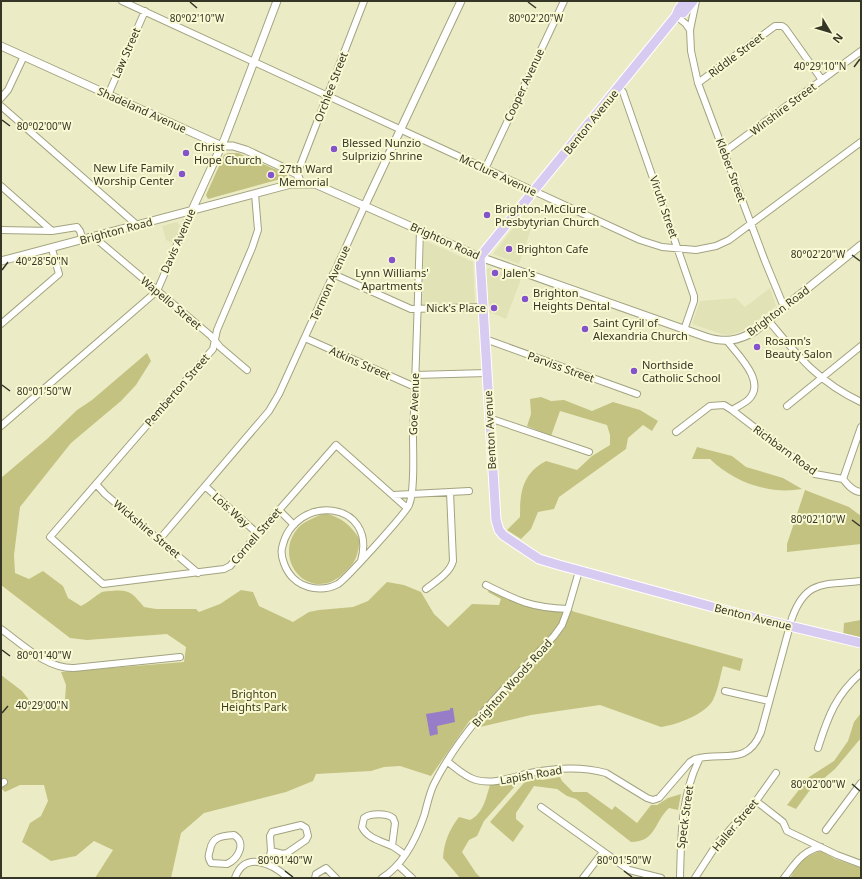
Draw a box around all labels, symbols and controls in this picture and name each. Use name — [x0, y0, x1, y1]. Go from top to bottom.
text: 80°02'10"W — [170, 11, 225, 25]
text: 80°02'20"W — [509, 11, 564, 25]
north arrow — [810, 12, 850, 52]
street label: Law Street — [108, 25, 143, 81]
street label: Riddle Street — [705, 29, 767, 80]
text: N — [830, 30, 847, 47]
street label: Cooper Avenue — [500, 46, 547, 124]
street label: Orchlee Street — [310, 50, 351, 124]
text: 40°29'10"N — [794, 59, 846, 73]
street label: Winshire Street — [747, 79, 819, 138]
street label: Shadeland Avenue — [95, 83, 189, 136]
street label: Benton Avenue — [560, 86, 621, 157]
text: 80°02'00"W — [17, 119, 72, 133]
place label: Blessed Nunzio Sulprizio Shrine — [342, 135, 423, 163]
street label: Kleber Street — [713, 136, 750, 204]
place label: Christ Hope Church — [194, 139, 262, 167]
marker: Blessed Nunzio Sulprizio Shrine — [329, 144, 339, 154]
marker: Christ Hope Church — [181, 148, 191, 158]
street label: McClure Avenue — [457, 150, 539, 199]
place label: New Life Family Worship Center — [93, 160, 174, 188]
place label: 27th Ward Memorial — [279, 161, 332, 189]
marker: New Life Family Worship Center — [177, 169, 187, 179]
marker: 27th Ward Memorial — [266, 170, 276, 180]
street label: Viruth Street — [647, 174, 682, 240]
place label: Brighton-McClure Presbytyrian Church — [495, 201, 599, 229]
street label: Davis Avenue — [157, 206, 199, 276]
marker: Brighton-McClure Presbytyrian Church — [482, 210, 492, 220]
street label: Brighton Road — [78, 214, 154, 247]
street label: Brighton Road — [408, 218, 482, 263]
place label: Brighton Cafe — [517, 241, 589, 256]
street label: Termon Avenue — [306, 243, 353, 323]
marker: Brighton Cafe — [504, 244, 514, 254]
text: 80°02'20"W — [791, 247, 846, 261]
text: 40°28'50"N — [16, 254, 68, 268]
marker: Lynn Williams' Apartments — [387, 255, 397, 265]
place label: Lynn Williams' Apartments — [355, 265, 429, 293]
place label: Jalen's — [502, 265, 535, 280]
marker: Jalen's — [490, 268, 500, 278]
street label: Wapello Street — [138, 273, 205, 332]
street label: Brighton Road — [743, 282, 812, 339]
place label: Brighton Heights Dental — [533, 285, 610, 313]
marker: Brighton Heights Dental — [520, 294, 530, 304]
place label: Nick's Place — [426, 300, 486, 315]
marker: Nick's Place — [489, 303, 499, 313]
place label: Saint Cyril of Alexandria Church — [593, 315, 688, 343]
marker: Saint Cyril of Alexandria Church — [580, 324, 590, 334]
place label: Rosann's Beauty Salon — [765, 333, 832, 361]
street label: Atkins Street — [327, 342, 393, 383]
marker: Rosann's Beauty Salon — [752, 342, 762, 352]
street label: Parviss Street — [526, 348, 597, 386]
street label: Pemberton Street — [141, 350, 212, 429]
place label: Northside Catholic School — [642, 357, 721, 385]
marker: Northside Catholic School — [629, 366, 639, 376]
street label: Goe Avenue — [405, 373, 422, 435]
text: 80°01'50"W — [17, 384, 72, 398]
street label: Benton Avenue — [480, 390, 499, 470]
street label: Richbarn Road — [750, 421, 820, 478]
street label: Lois Way — [210, 489, 253, 531]
street label: Wickshire Street — [111, 496, 184, 561]
street label: Cornell Street — [227, 504, 284, 567]
text: 80°02'10"W — [791, 512, 846, 526]
street label: Benton Avenue — [713, 600, 793, 633]
street label: Brighton Woods Road — [468, 636, 555, 730]
text: 80°01'40"W — [17, 648, 72, 662]
park label: Brighton Heights Park — [221, 686, 287, 714]
text: 40°29'00"N — [16, 698, 68, 712]
street label: Lapish Road — [499, 762, 563, 787]
text: 80°02'00"W — [791, 777, 846, 791]
street label: Speck Street — [673, 784, 696, 850]
street label: Haller Street — [708, 795, 761, 854]
text: 80°01'40"W — [258, 853, 313, 867]
text: 80°01'50"W — [597, 853, 652, 867]

